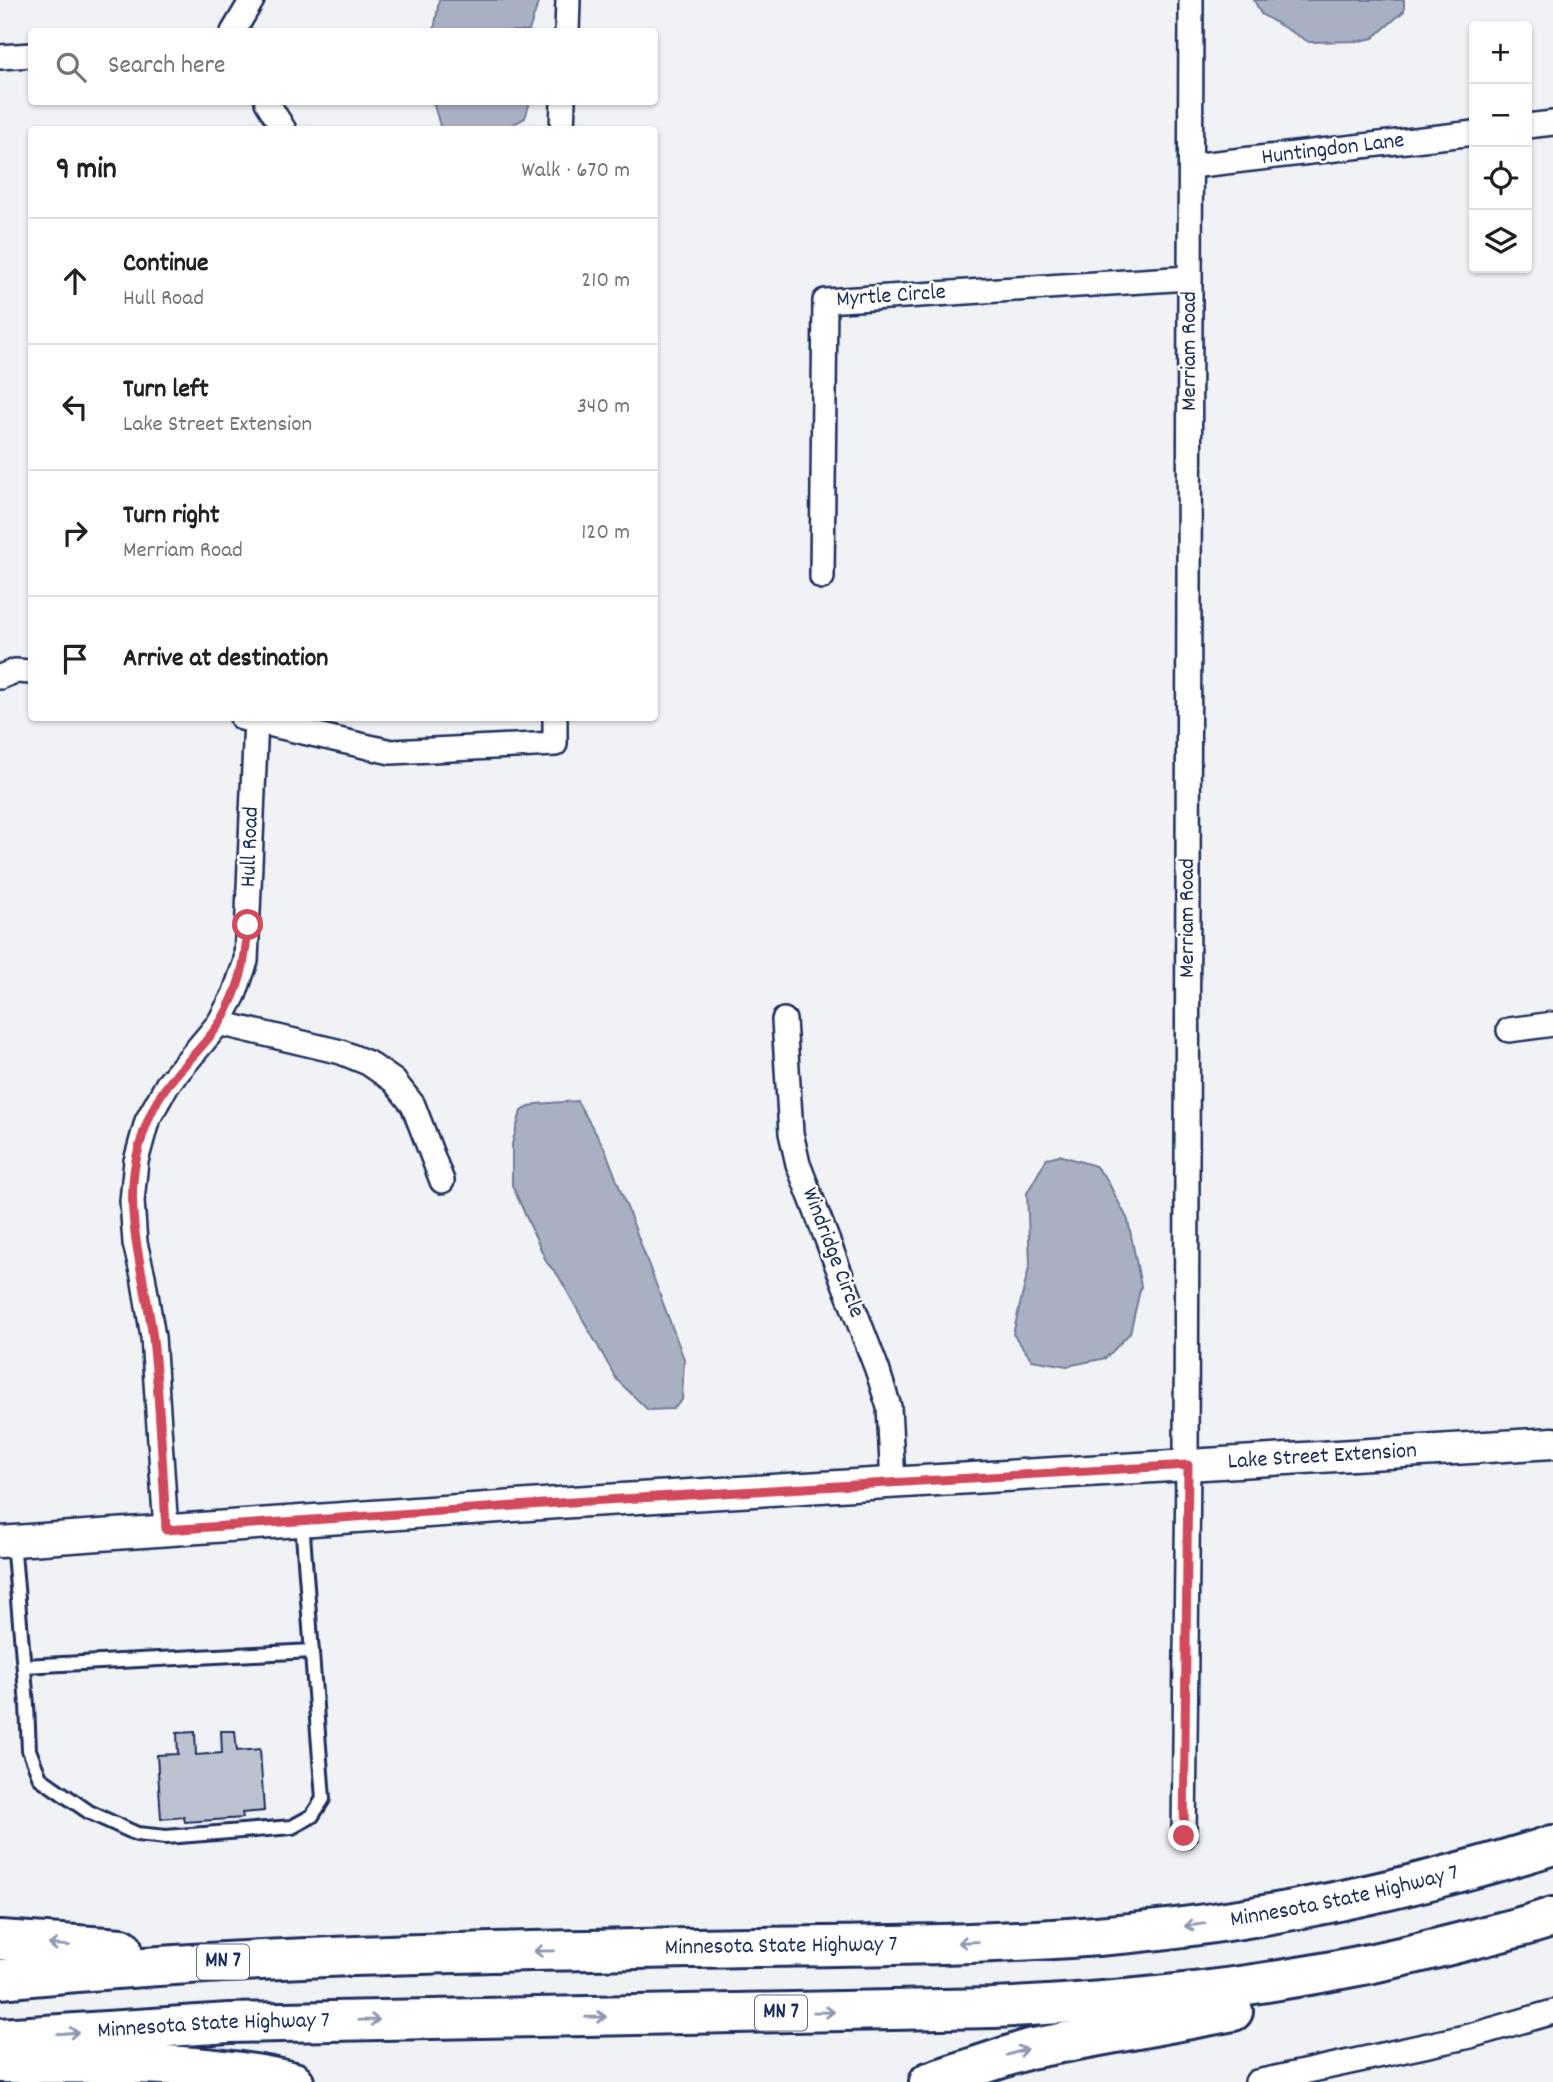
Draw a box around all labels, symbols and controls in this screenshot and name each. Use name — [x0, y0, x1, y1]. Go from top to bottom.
map controls — [1469, 21, 1532, 273]
button: + — [1469, 21, 1532, 84]
search box — [28, 28, 658, 105]
icon: search — [52, 48, 90, 86]
text: Search here — [108, 48, 226, 85]
button: − — [1469, 84, 1532, 147]
street label: Huntingdon Lane — [1260, 125, 1406, 175]
button: locate — [1469, 147, 1532, 210]
text: 9 min — [56, 150, 117, 193]
text: Walk · 670 m — [522, 155, 630, 188]
button: layers — [1469, 210, 1532, 273]
text: Continue — [123, 246, 208, 283]
icon: ahead — [56, 262, 94, 300]
text: 210 m — [581, 265, 630, 298]
street label: Myrtle Circle — [835, 277, 947, 317]
text: Hull Road — [123, 283, 204, 316]
street label: Merriam Road — [1174, 291, 1207, 411]
text: Turn left — [123, 372, 209, 409]
icon: left — [56, 388, 94, 426]
text: 340 m — [577, 391, 630, 424]
text: Lake Street Extension — [123, 409, 312, 442]
text: Turn right — [123, 498, 220, 535]
icon: right — [56, 514, 94, 552]
text: 120 m — [581, 517, 630, 550]
text: Merriam Road — [123, 535, 243, 568]
icon: arrive — [56, 640, 94, 678]
text: Arrive at destination — [123, 641, 328, 678]
street label: Hull Road — [233, 806, 269, 888]
street label: Merriam Road — [1172, 858, 1205, 978]
route start — [232, 909, 263, 940]
street label: Windridge Circle — [792, 1183, 872, 1323]
street label: Lake Street Extension — [1227, 1435, 1418, 1479]
route end — [1168, 1820, 1199, 1851]
street label: Minnesota State Highway 7 — [1228, 1857, 1462, 1937]
one-way arrow — [1184, 1919, 1206, 1932]
street label: Minnesota State Highway 7 — [664, 1928, 898, 1965]
one-way arrow — [957, 1936, 980, 1949]
one-way arrow — [48, 1938, 71, 1951]
road number: MN 7 — [197, 1944, 249, 1980]
one-way arrow — [533, 1944, 556, 1958]
road number: MN 7 — [755, 1996, 807, 2030]
street label: Minnesota State Highway 7 — [96, 2005, 330, 2048]
one-way arrow — [812, 2005, 835, 2019]
one-way arrow — [584, 2010, 607, 2023]
one-way arrow — [357, 2014, 380, 2027]
one-way arrow — [56, 2026, 79, 2039]
one-way arrow — [1006, 2045, 1028, 2058]

